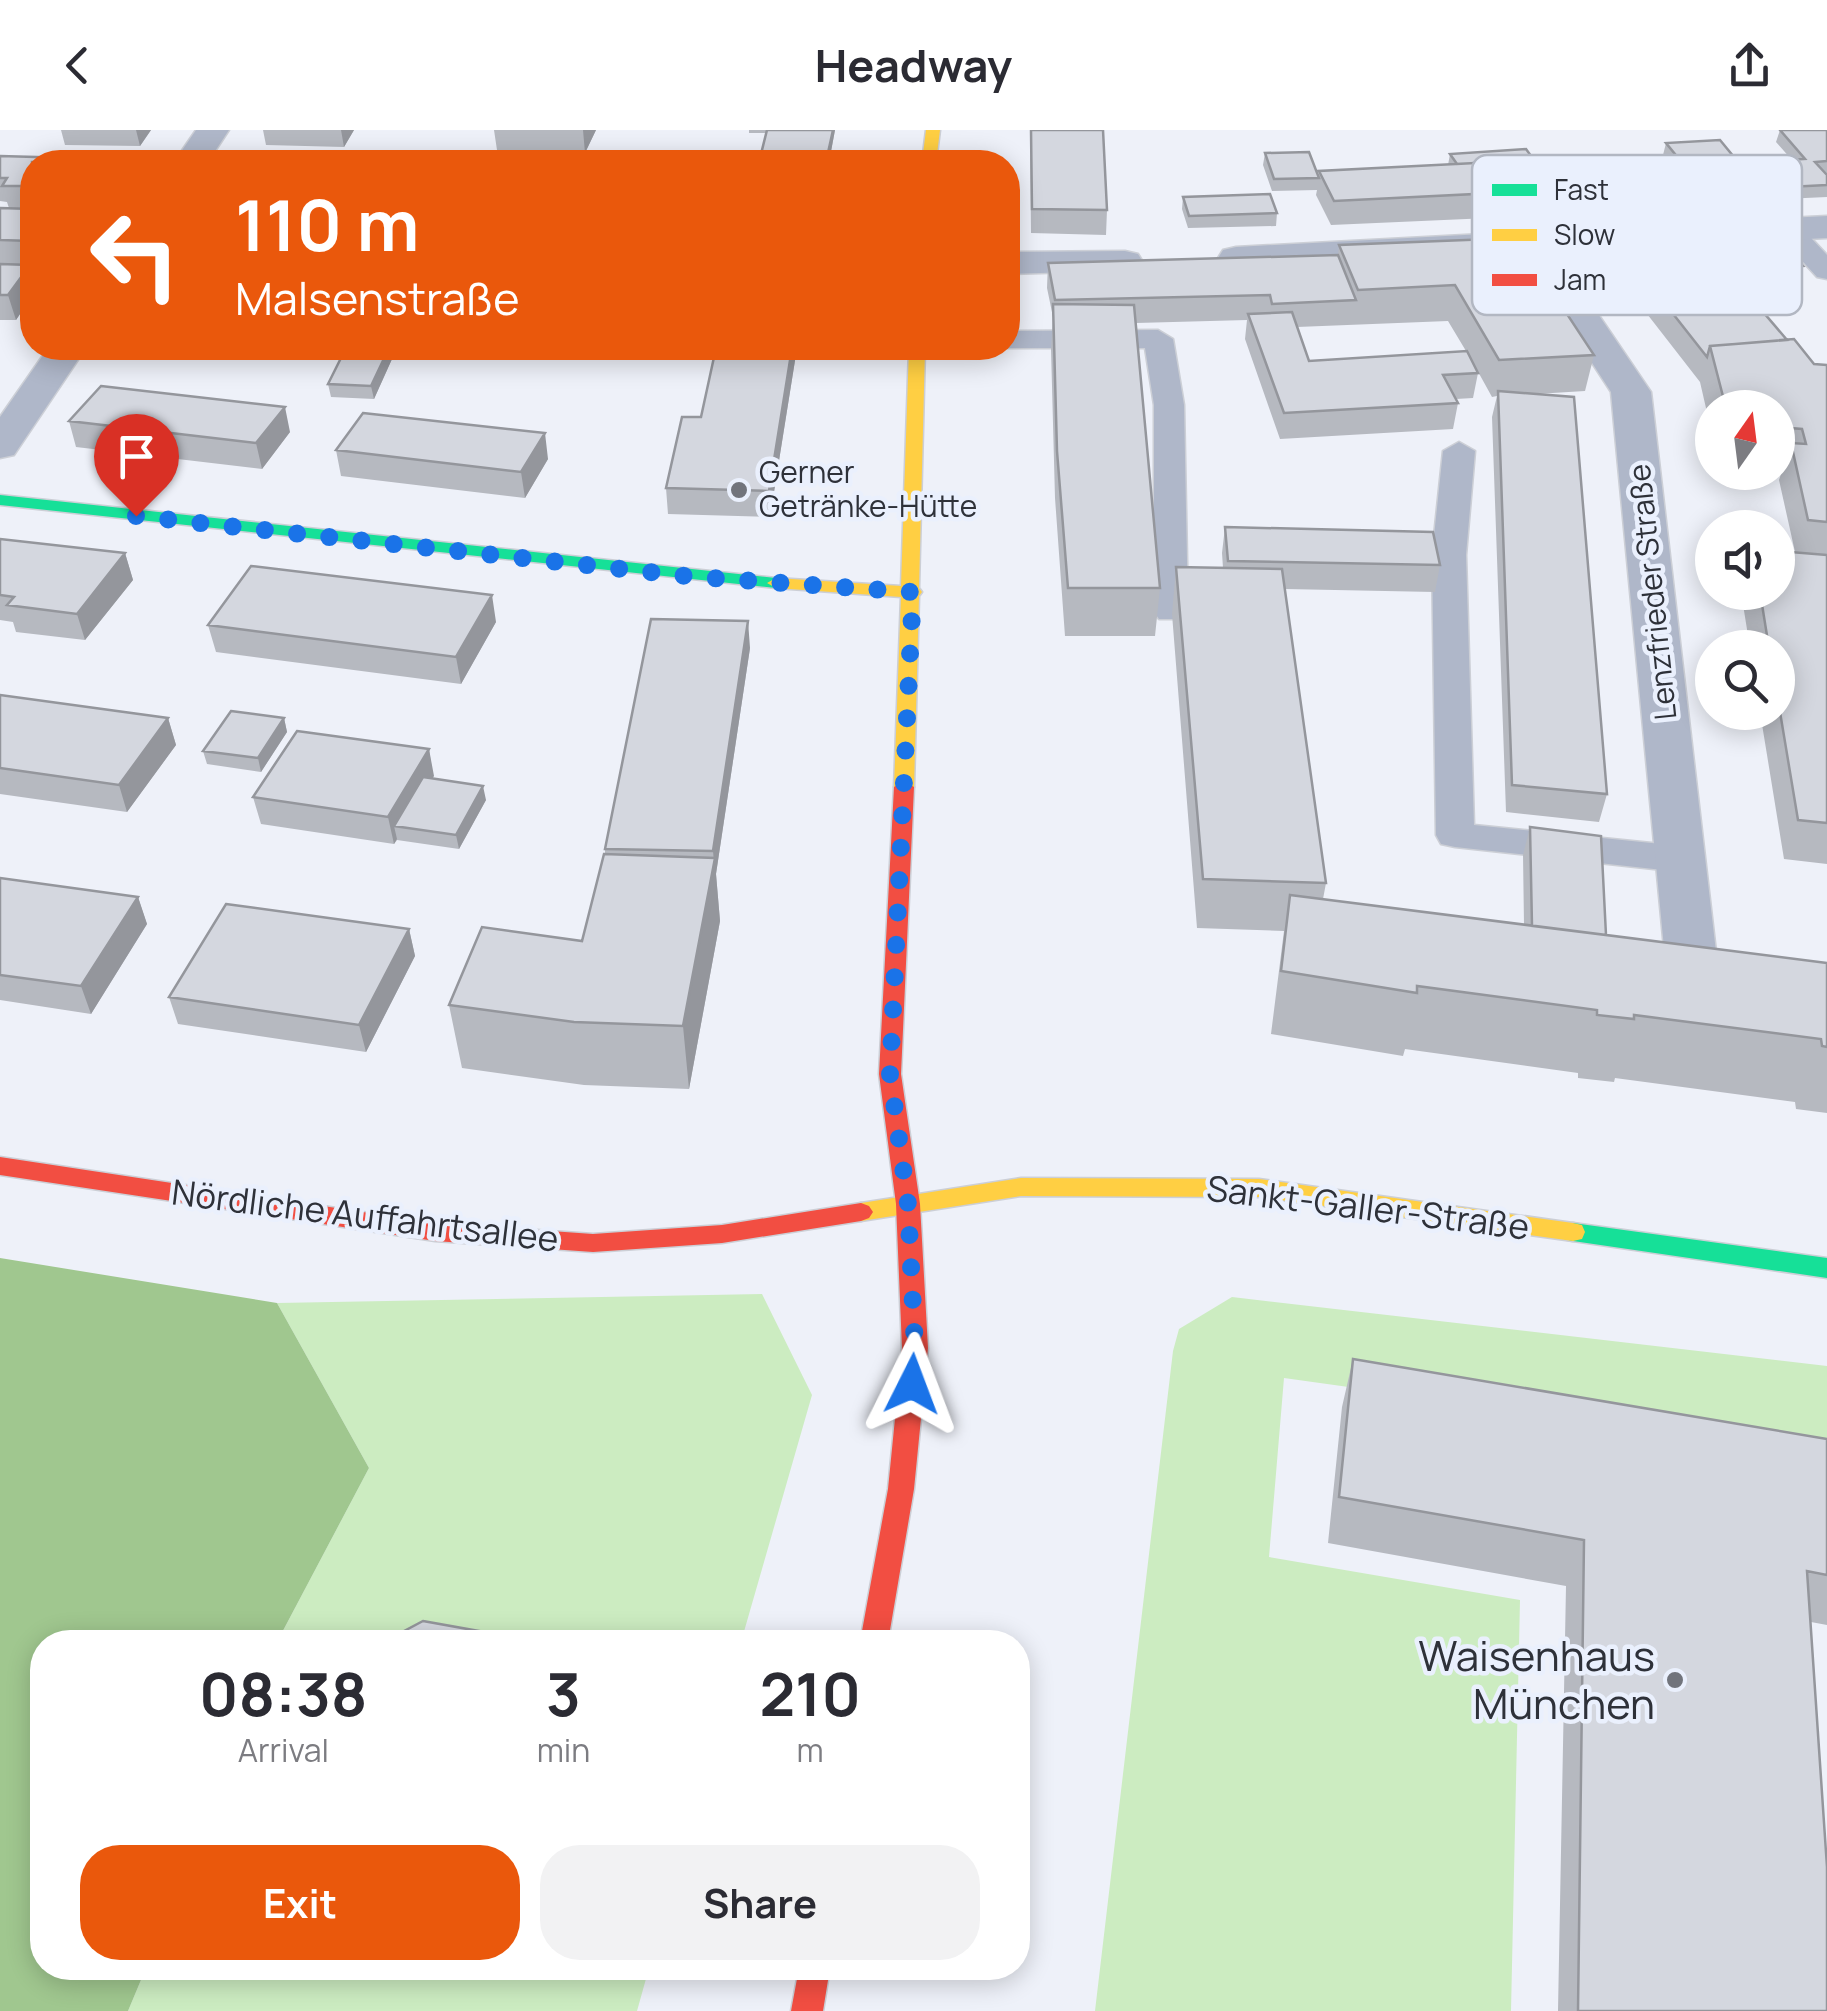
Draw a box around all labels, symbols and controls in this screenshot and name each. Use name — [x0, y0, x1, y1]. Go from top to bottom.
text: Headway — [815, 34, 1012, 96]
icon: back — [50, 38, 105, 93]
icon: share — [1722, 38, 1777, 93]
legend — [1472, 155, 1802, 315]
text: Fast — [1554, 170, 1609, 208]
text: 110 m — [235, 176, 419, 272]
icon: left — [70, 190, 200, 320]
text: Slow — [1554, 215, 1615, 253]
text: Jam — [1554, 260, 1606, 298]
text: Malsenstraße — [235, 267, 520, 329]
north arrow — [1695, 390, 1795, 490]
map controls — [1695, 390, 1795, 730]
pin — [94, 414, 179, 517]
icon: arrive — [109, 429, 164, 484]
place label: Gerner Getränke-Hütte — [759, 451, 977, 526]
street label: Lenzfrieder Straße — [1618, 462, 1685, 722]
marker: Gerner Getränke-Hütte — [728, 479, 750, 501]
button: sound — [1695, 510, 1795, 610]
button: search — [1695, 630, 1795, 730]
street label: Sankt-Galler-Straße — [1204, 1163, 1532, 1251]
street label: Nördliche Auffahrtsallee — [169, 1167, 561, 1263]
position arrow — [860, 1332, 964, 1436]
place label: Waisenhaus München — [1418, 1626, 1655, 1732]
text: 08:38 — [199, 1652, 368, 1734]
text: 3 — [546, 1652, 581, 1734]
text: 210 — [759, 1652, 861, 1734]
marker: Waisenhaus München — [1664, 1669, 1686, 1691]
text: Arrival — [238, 1728, 329, 1772]
text: min — [537, 1728, 590, 1772]
text: m — [797, 1728, 824, 1772]
button: Exit — [80, 1845, 520, 1960]
button: Share — [540, 1845, 980, 1960]

